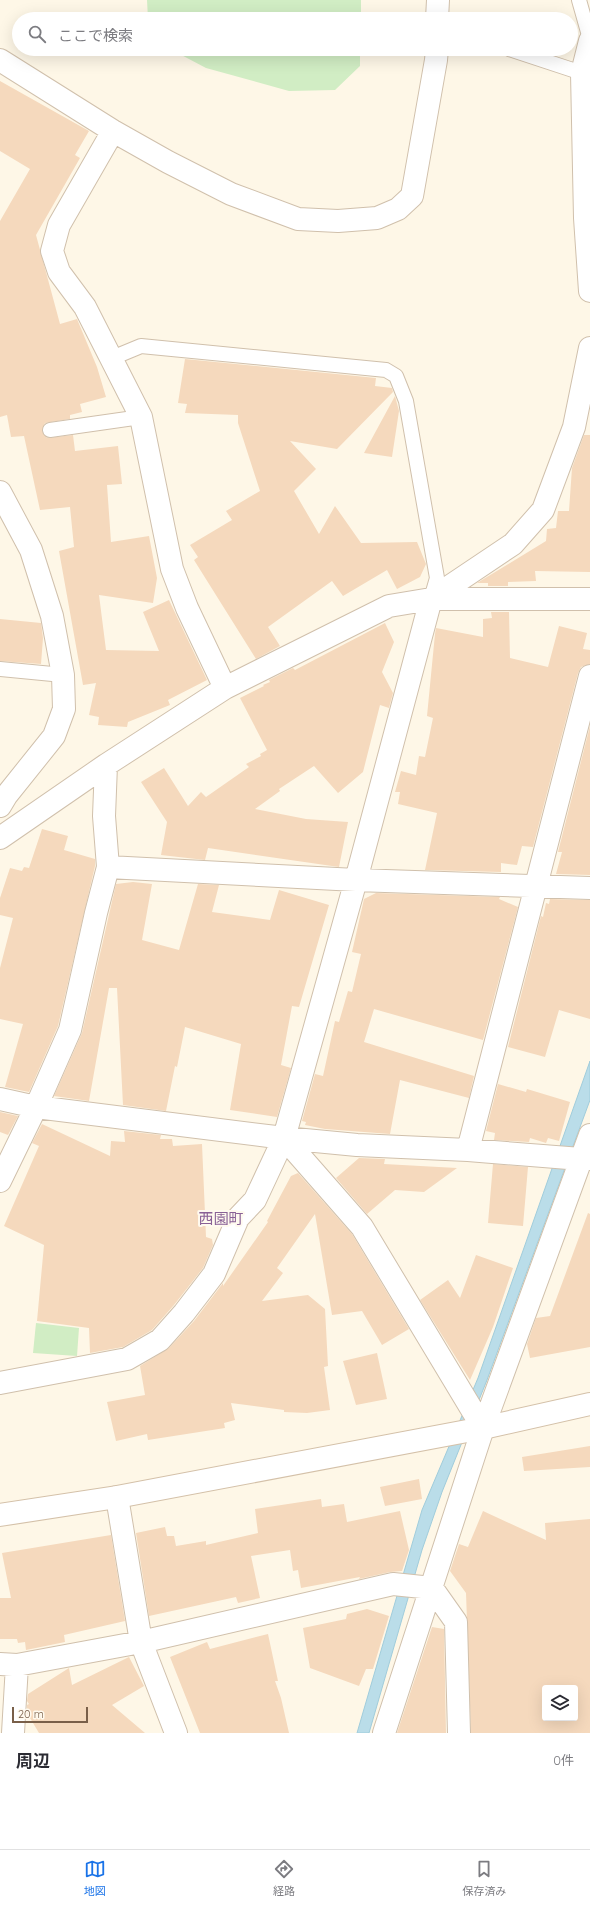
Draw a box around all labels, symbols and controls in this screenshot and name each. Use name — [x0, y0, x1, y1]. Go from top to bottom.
search box — [12, 12, 578, 56]
icon: search — [26, 23, 48, 45]
text: ここで検索 — [58, 26, 133, 45]
district label: 西園町 — [198, 1209, 244, 1228]
map controls — [542, 1685, 578, 1721]
button: layers — [542, 1685, 578, 1721]
scale bar — [12, 1705, 88, 1724]
text: 20 m — [18, 1707, 44, 1721]
text: 周辺 — [16, 1750, 50, 1771]
text: 0件 — [553, 1752, 574, 1768]
tab: 地図 — [84, 1858, 106, 1898]
tab: 経路 — [273, 1858, 295, 1898]
tab: 保存済み — [462, 1858, 506, 1898]

